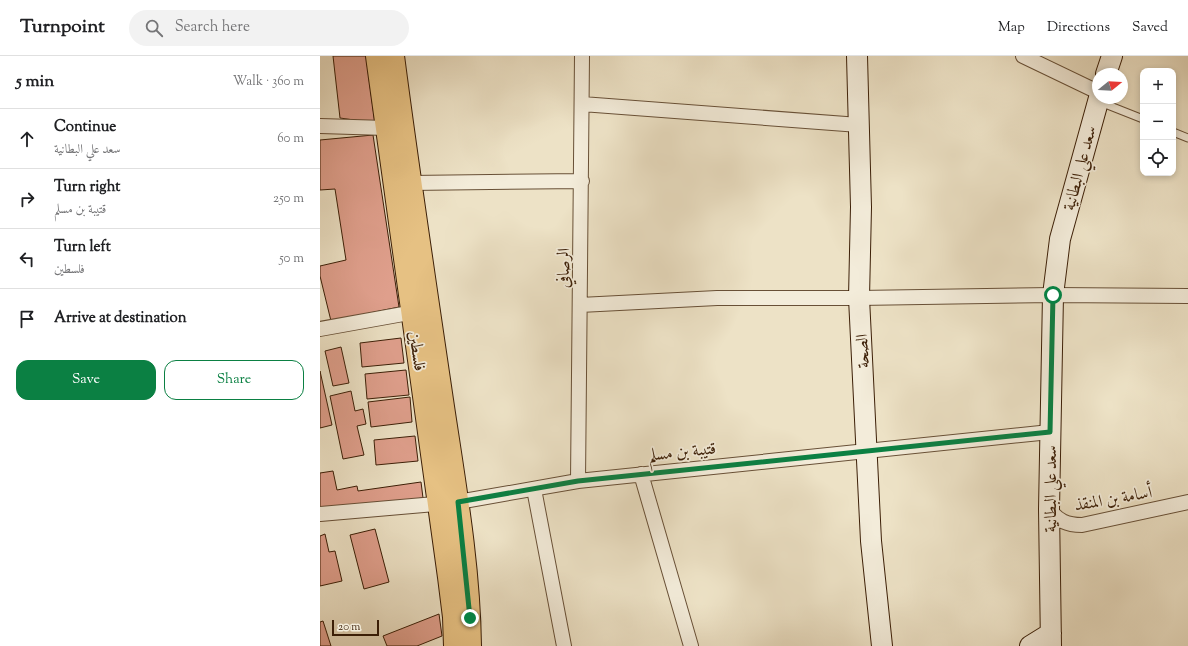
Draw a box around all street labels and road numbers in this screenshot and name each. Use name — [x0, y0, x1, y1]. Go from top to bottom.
street label: سعد علي البطانية — [1058, 123, 1107, 214]
street label: الرصافي — [553, 247, 578, 288]
street label: فلسطين — [401, 330, 431, 373]
street label: الصحة — [851, 333, 877, 369]
street label: قتيبة بن مسلم — [647, 437, 718, 472]
street label: سعد علي البطانية — [1040, 445, 1067, 533]
street label: أسامة بن المنقذ — [1072, 479, 1154, 519]

